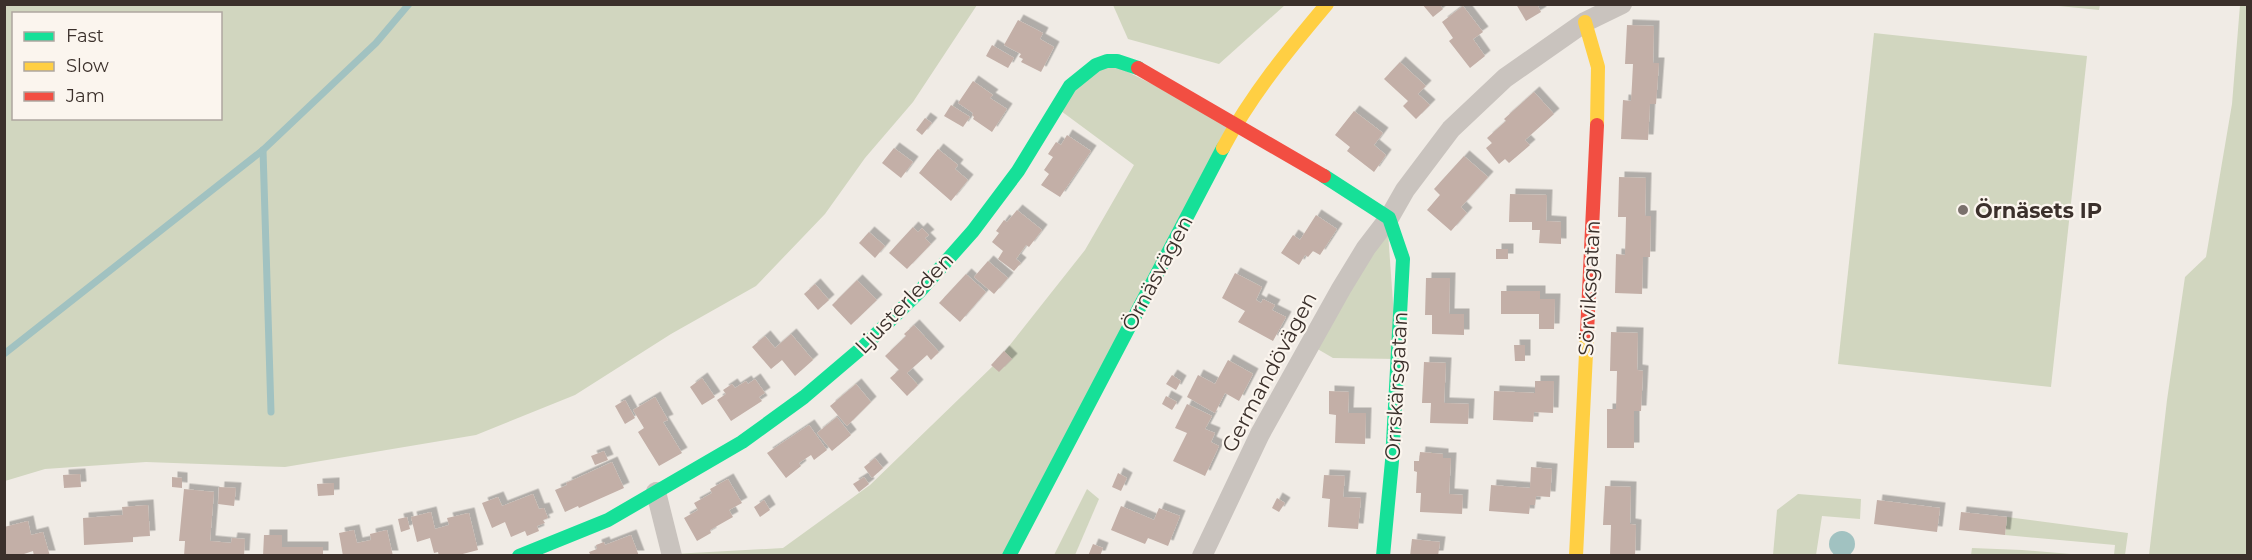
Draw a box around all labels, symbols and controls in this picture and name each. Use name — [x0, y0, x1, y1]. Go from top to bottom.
legend — [12, 12, 222, 120]
text: Fast — [66, 25, 104, 47]
text: Slow — [66, 55, 109, 77]
text: Jam — [65, 85, 105, 107]
place label: Örnäsets IP — [1975, 197, 2102, 223]
marker: Örnäsets IP — [1956, 203, 1970, 217]
street label: Örnäsvägen — [1116, 211, 1198, 335]
street label: Sörviksgatan — [1573, 220, 1605, 356]
street label: Ljusterleden — [850, 247, 958, 359]
street label: Germandövägen — [1216, 288, 1322, 456]
street label: Orrskärsgatan — [1380, 311, 1412, 461]

